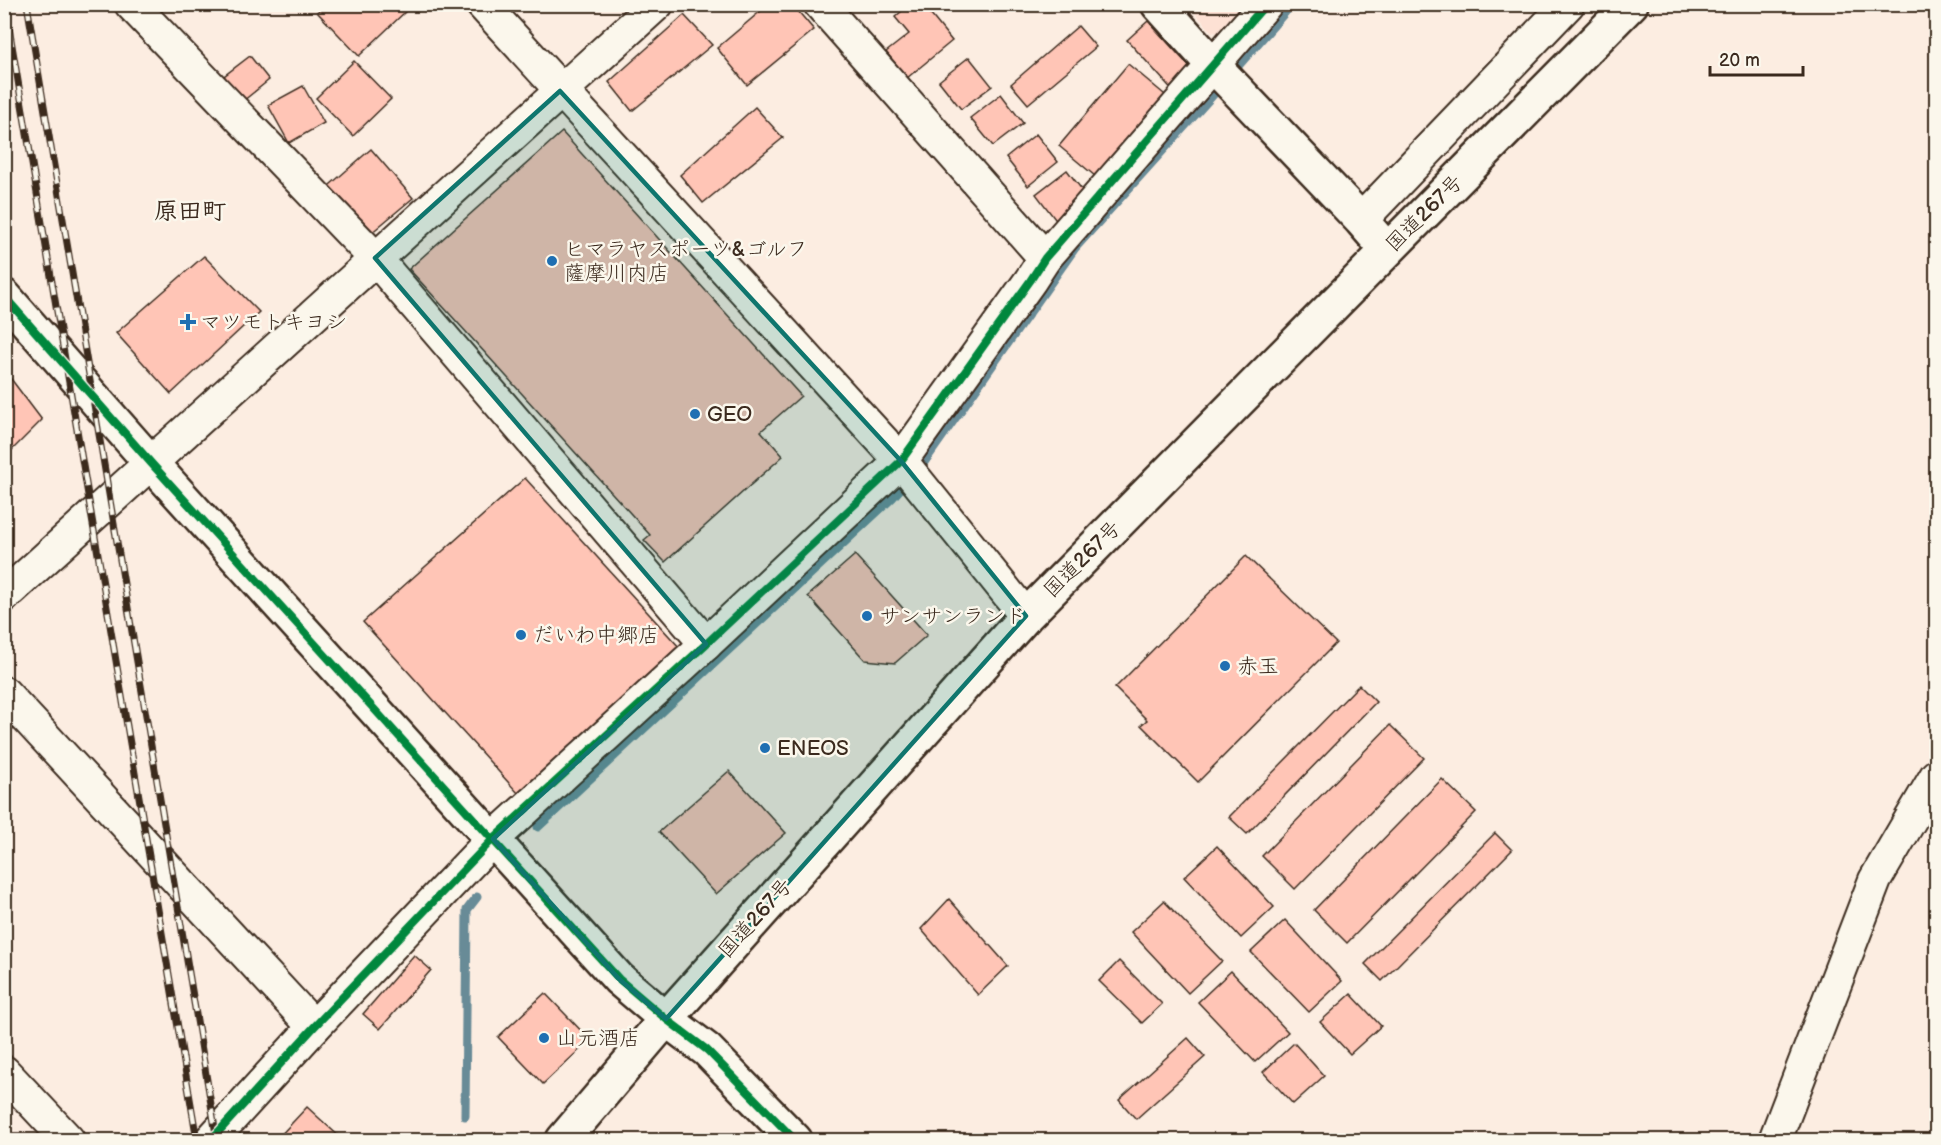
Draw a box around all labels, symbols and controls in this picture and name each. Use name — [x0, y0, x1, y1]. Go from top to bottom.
scale bar — [1710, 39, 1803, 77]
text: 20 m — [1719, 50, 1760, 71]
street label: 国道267号 — [1381, 170, 1468, 257]
district label: 原田町 — [154, 197, 226, 226]
place label: ヒマラヤスポーツ&ゴルフ 薩摩川内店 — [564, 237, 808, 286]
marker: ヒマラヤスポーツ&ゴルフ 薩摩川内店 — [545, 254, 559, 268]
place label: マツモトキヨシ — [200, 310, 347, 335]
marker: マツモトキヨシ — [181, 315, 195, 329]
place label: GEO — [707, 402, 752, 427]
marker: GEO — [688, 407, 702, 421]
street label: 国道267号 — [1039, 516, 1126, 603]
place label: サンサンランド — [879, 604, 1026, 629]
marker: サンサンランド — [860, 609, 874, 623]
place label: だいわ中郷店 — [533, 623, 659, 648]
marker: だいわ中郷店 — [514, 628, 528, 642]
place label: 赤玉 — [1237, 654, 1279, 679]
marker: 赤玉 — [1218, 659, 1232, 673]
place label: ENEOS — [777, 736, 849, 761]
marker: ENEOS — [758, 741, 772, 755]
street label: 国道267号 — [713, 873, 798, 963]
place label: 山元酒店 — [556, 1026, 640, 1051]
marker: 山元酒店 — [537, 1031, 551, 1045]

